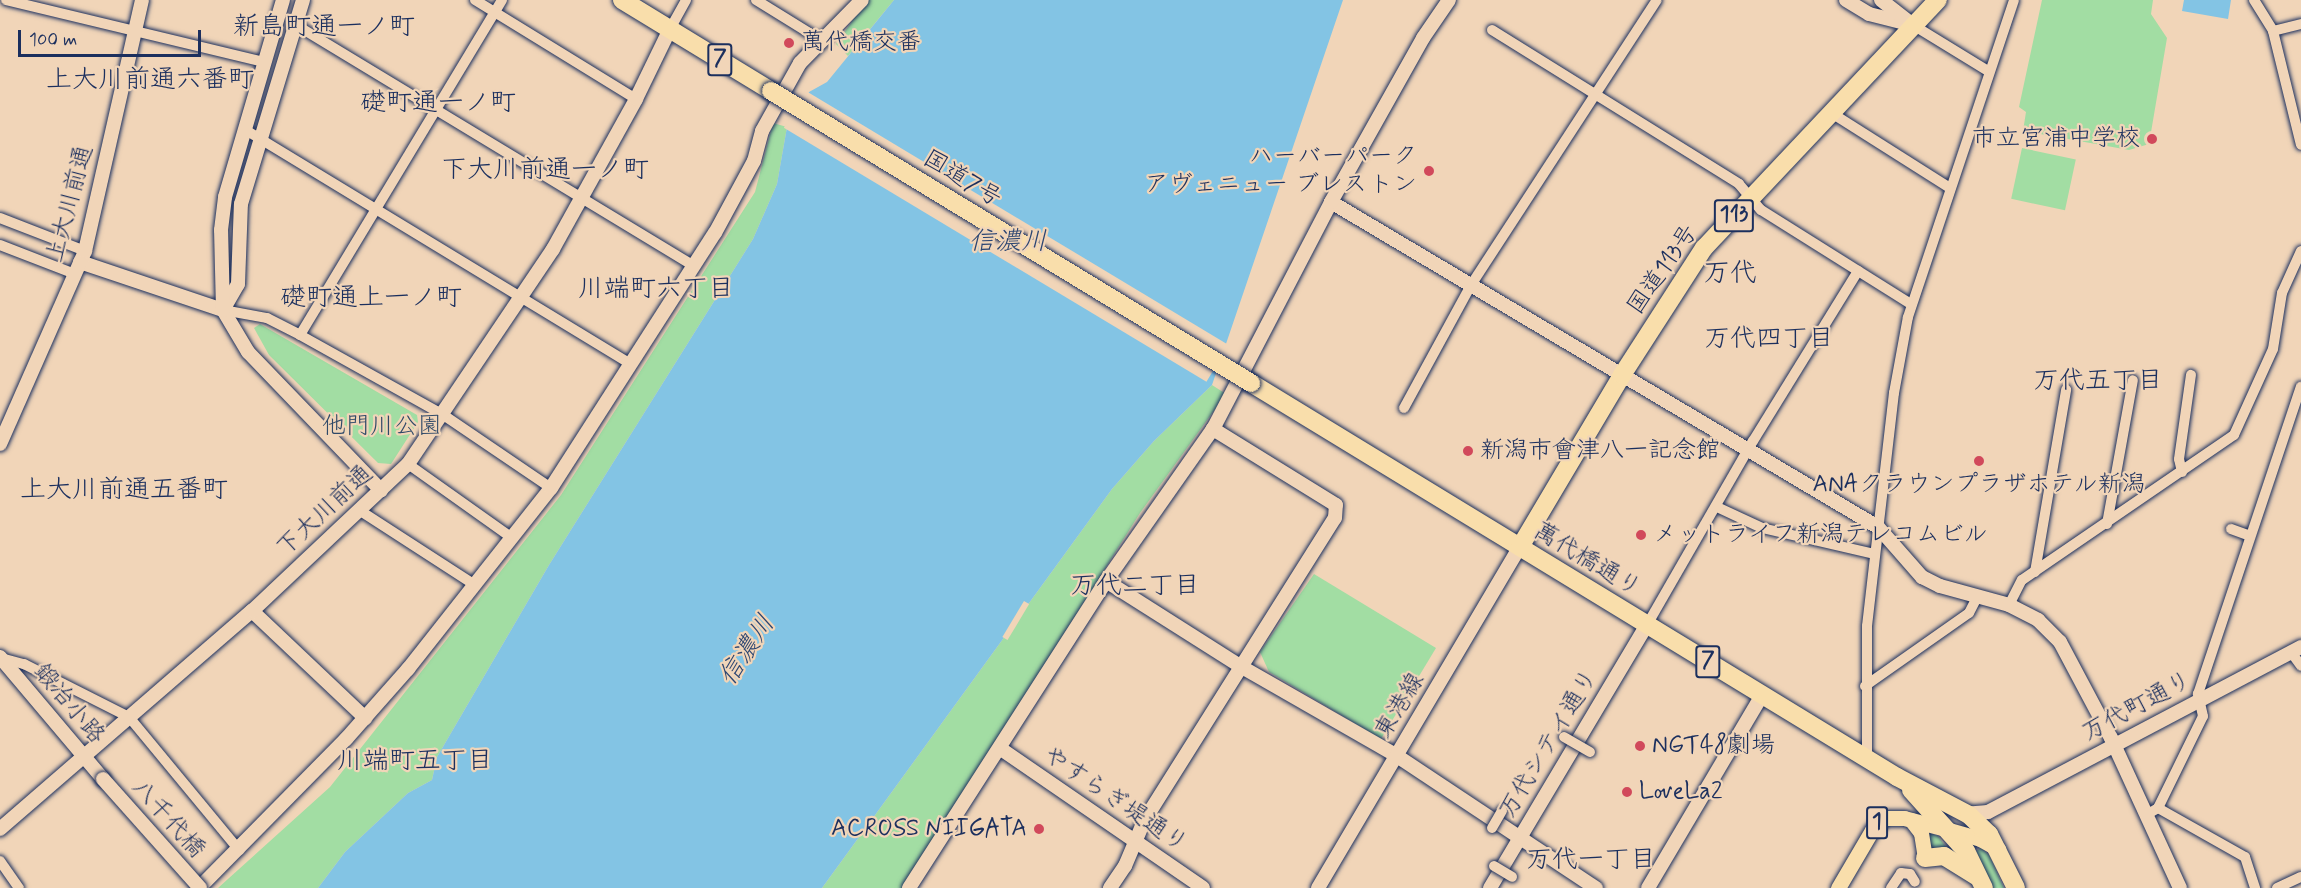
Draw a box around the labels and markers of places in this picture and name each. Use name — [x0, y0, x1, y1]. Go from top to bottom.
place label: 萬代橋交番 — [801, 29, 921, 57]
marker: 萬代橋交番 — [782, 36, 796, 50]
place label: 市立宮浦中学校 — [1972, 125, 2140, 153]
marker: 市立宮浦中学校 — [2145, 132, 2159, 146]
place label: ハーバーパーク アヴェニュー ブレストン — [1147, 143, 1417, 199]
marker: ハーバーパーク アヴェニュー ブレストン — [1422, 164, 1436, 178]
place label: 新潟市會津八一記念館 — [1480, 437, 1720, 465]
marker: 新潟市會津八一記念館 — [1461, 444, 1475, 458]
marker: ANAクラウンプラザホテル新潟 — [1972, 454, 1986, 468]
place label: ANAクラウンプラザホテル新潟 — [1812, 471, 2146, 499]
place label: メットライフ新潟テレコムビル — [1653, 521, 1989, 549]
marker: メットライフ新潟テレコムビル — [1634, 528, 1648, 542]
place label: NGT48劇場 — [1652, 732, 1775, 760]
marker: NGT48劇場 — [1633, 739, 1647, 753]
place label: LoveLa2 — [1639, 778, 1723, 806]
marker: LoveLa2 — [1620, 785, 1634, 799]
place label: ACROSS NIIGATA — [830, 815, 1027, 843]
marker: ACROSS NIIGATA — [1032, 822, 1046, 836]

